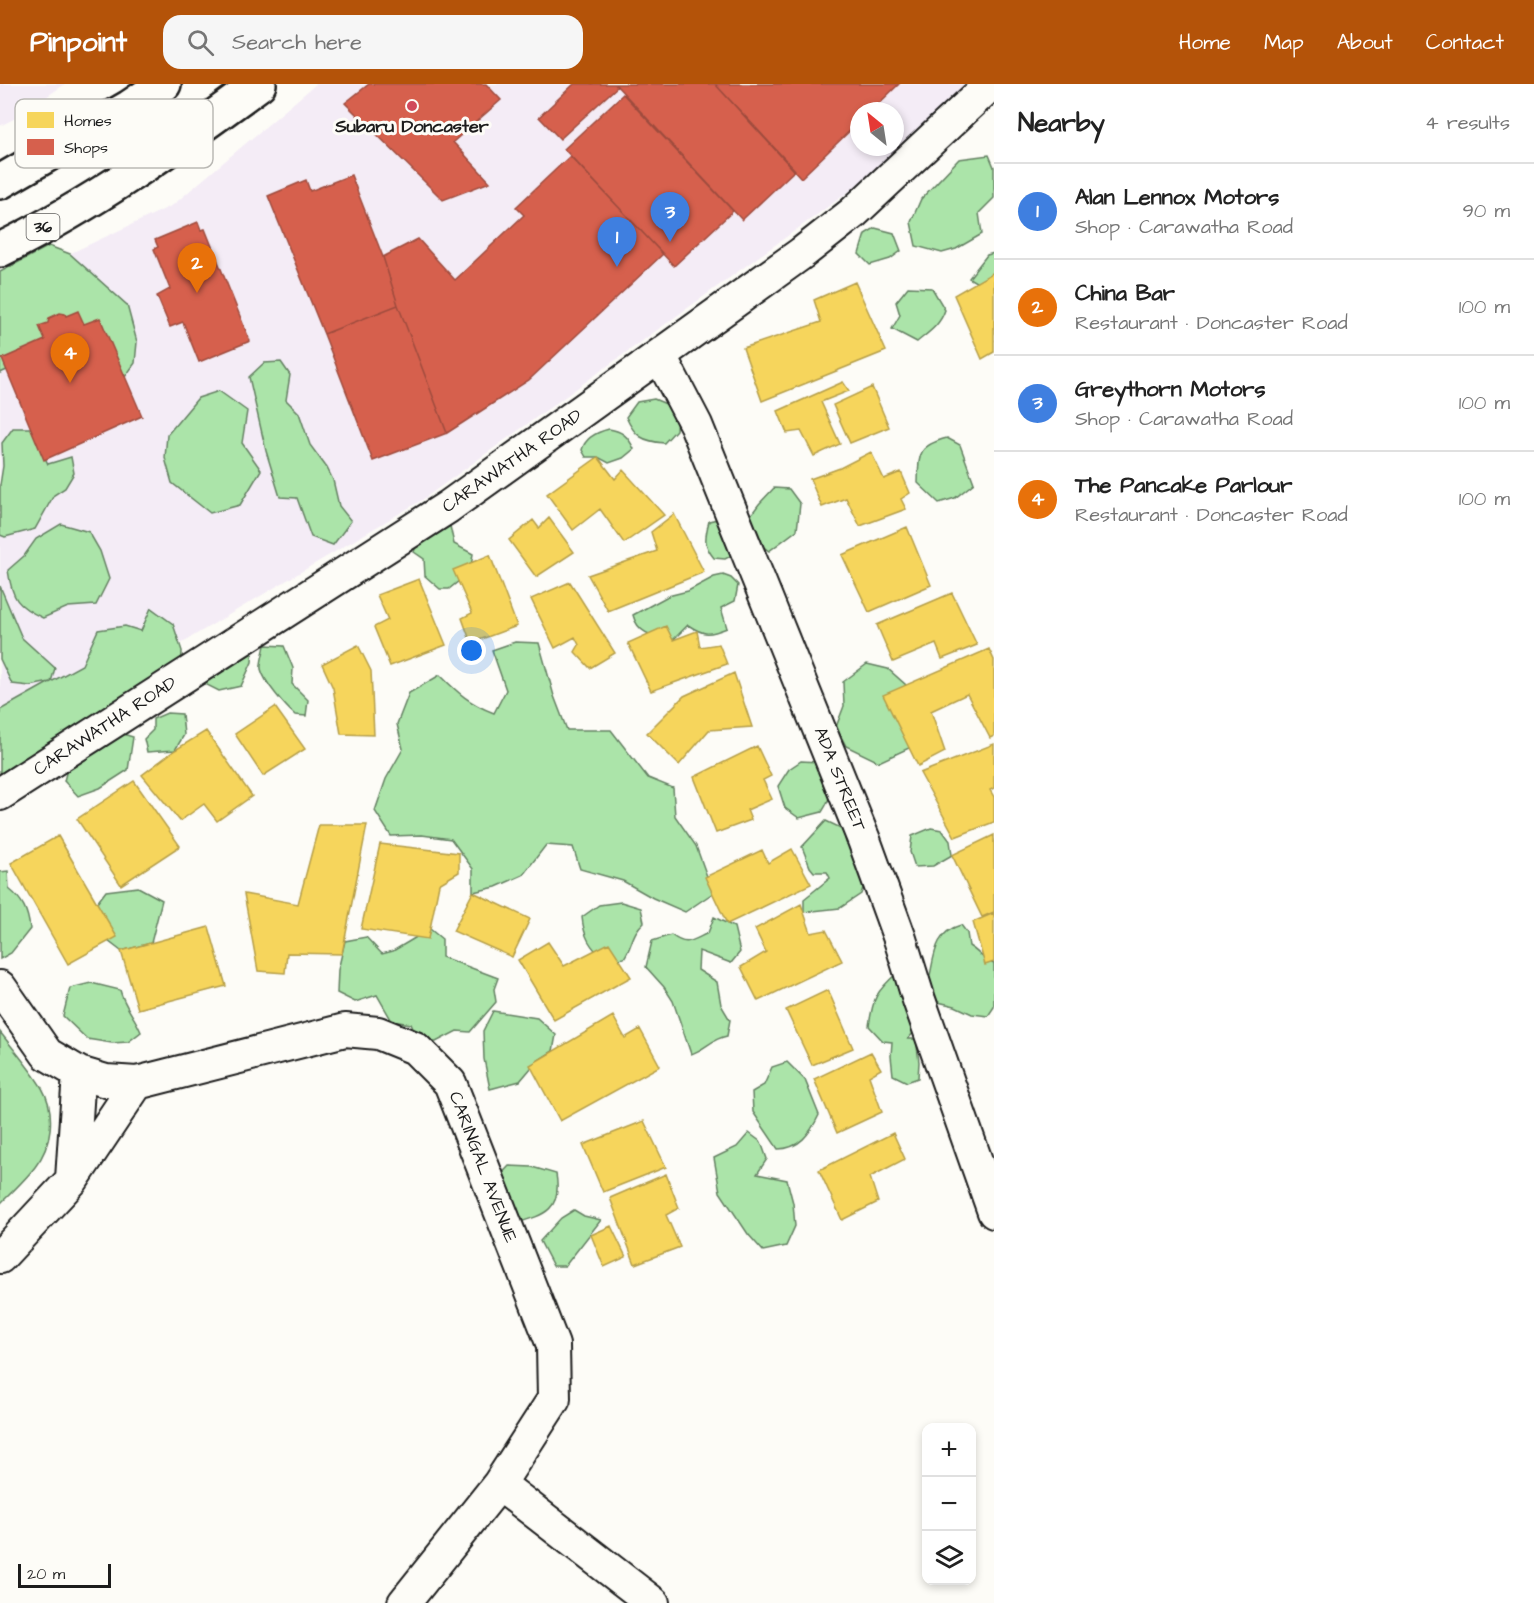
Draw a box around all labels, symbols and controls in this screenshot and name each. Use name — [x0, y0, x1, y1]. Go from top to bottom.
search box — [163, 15, 583, 69]
text: Pinpoint — [30, 23, 127, 62]
icon: search — [184, 26, 217, 59]
text: Search here — [232, 27, 362, 58]
text: Home — [1179, 28, 1231, 57]
text: Map — [1264, 28, 1304, 57]
text: About — [1337, 28, 1393, 57]
text: Contact — [1426, 28, 1504, 57]
legend — [15, 99, 213, 168]
marker: Subaru Doncaster — [405, 99, 419, 113]
north arrow — [850, 102, 904, 156]
text: Nearby — [1018, 105, 1105, 141]
text: 4 results — [1425, 109, 1510, 137]
text: Homes — [64, 110, 112, 132]
place label: Subaru Doncaster — [334, 114, 489, 139]
text: Shops — [64, 137, 108, 159]
text: Alan Lennox Motors — [1075, 182, 1279, 213]
pin: 3 — [650, 192, 690, 242]
text: 1 — [1036, 197, 1039, 225]
text: 90 m — [1462, 197, 1510, 225]
text: Shop · Carawatha Road — [1075, 213, 1293, 241]
road number: 36 — [26, 214, 60, 240]
pin: 1 — [598, 218, 636, 267]
pin: 2 — [178, 244, 216, 293]
text: China Bar — [1075, 278, 1175, 309]
text: 2 — [1032, 293, 1043, 321]
text: 100 m — [1459, 293, 1510, 321]
text: Restaurant · Doncaster Road — [1075, 309, 1348, 337]
pin: 4 — [50, 334, 90, 383]
text: Greythorn Motors — [1075, 374, 1265, 405]
text: 3 — [1032, 389, 1043, 417]
text: 100 m — [1459, 389, 1510, 417]
street label: CARAWATHA ROAD — [437, 403, 587, 519]
text: Shop · Carawatha Road — [1075, 405, 1293, 433]
text: The Pancake Parlour — [1075, 470, 1292, 501]
text: 4 — [1031, 485, 1044, 513]
text: 100 m — [1459, 485, 1510, 513]
text: Restaurant · Doncaster Road — [1075, 501, 1348, 529]
your location — [457, 636, 486, 665]
street label: CARAWATHA ROAD — [29, 670, 182, 782]
street label: ADA STREET — [808, 723, 873, 835]
street label: CARINGAL AVENUE — [443, 1088, 524, 1247]
map controls — [922, 1423, 976, 1585]
button: + — [922, 1423, 976, 1477]
button: − — [922, 1477, 976, 1531]
button: layers — [922, 1531, 976, 1585]
scale bar — [18, 1561, 111, 1588]
text: 20 m — [27, 1563, 65, 1585]

